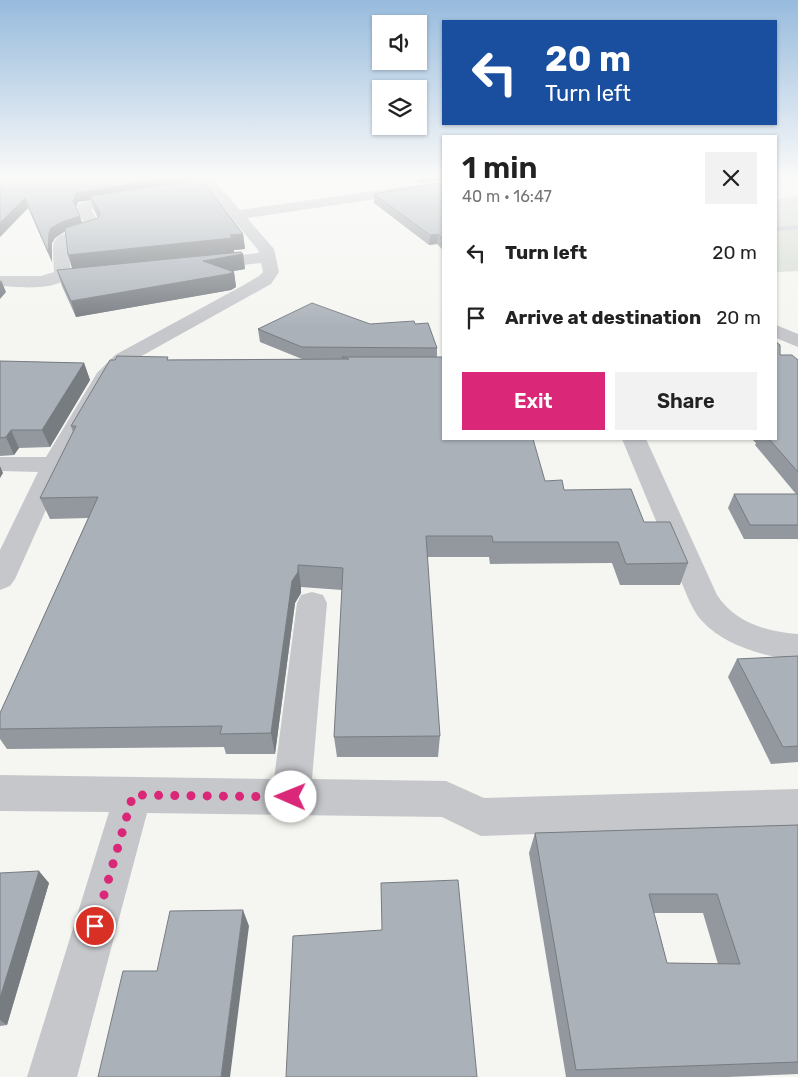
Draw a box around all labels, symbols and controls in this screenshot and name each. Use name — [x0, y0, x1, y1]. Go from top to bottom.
map controls — [372, 15, 427, 135]
button: sound — [372, 15, 427, 70]
text: 20 m — [545, 38, 631, 80]
icon: left — [462, 40, 527, 105]
button: layers — [372, 80, 427, 135]
text: Turn left — [545, 80, 631, 107]
text: 1 min — [462, 150, 537, 186]
button: close — [705, 152, 757, 204]
text: 40 m · 16:47 — [462, 187, 552, 206]
icon: left — [462, 239, 490, 267]
text: Turn left — [505, 241, 587, 264]
text: 20 m — [712, 241, 757, 264]
icon: arrive — [462, 304, 490, 332]
text: Arrive at destination — [505, 306, 701, 329]
text: 20 m — [716, 306, 761, 329]
button: Exit — [462, 372, 605, 430]
button: Share — [615, 372, 757, 430]
position arrow — [264, 770, 316, 822]
pin — [74, 905, 116, 947]
icon: arrive — [81, 912, 109, 940]

